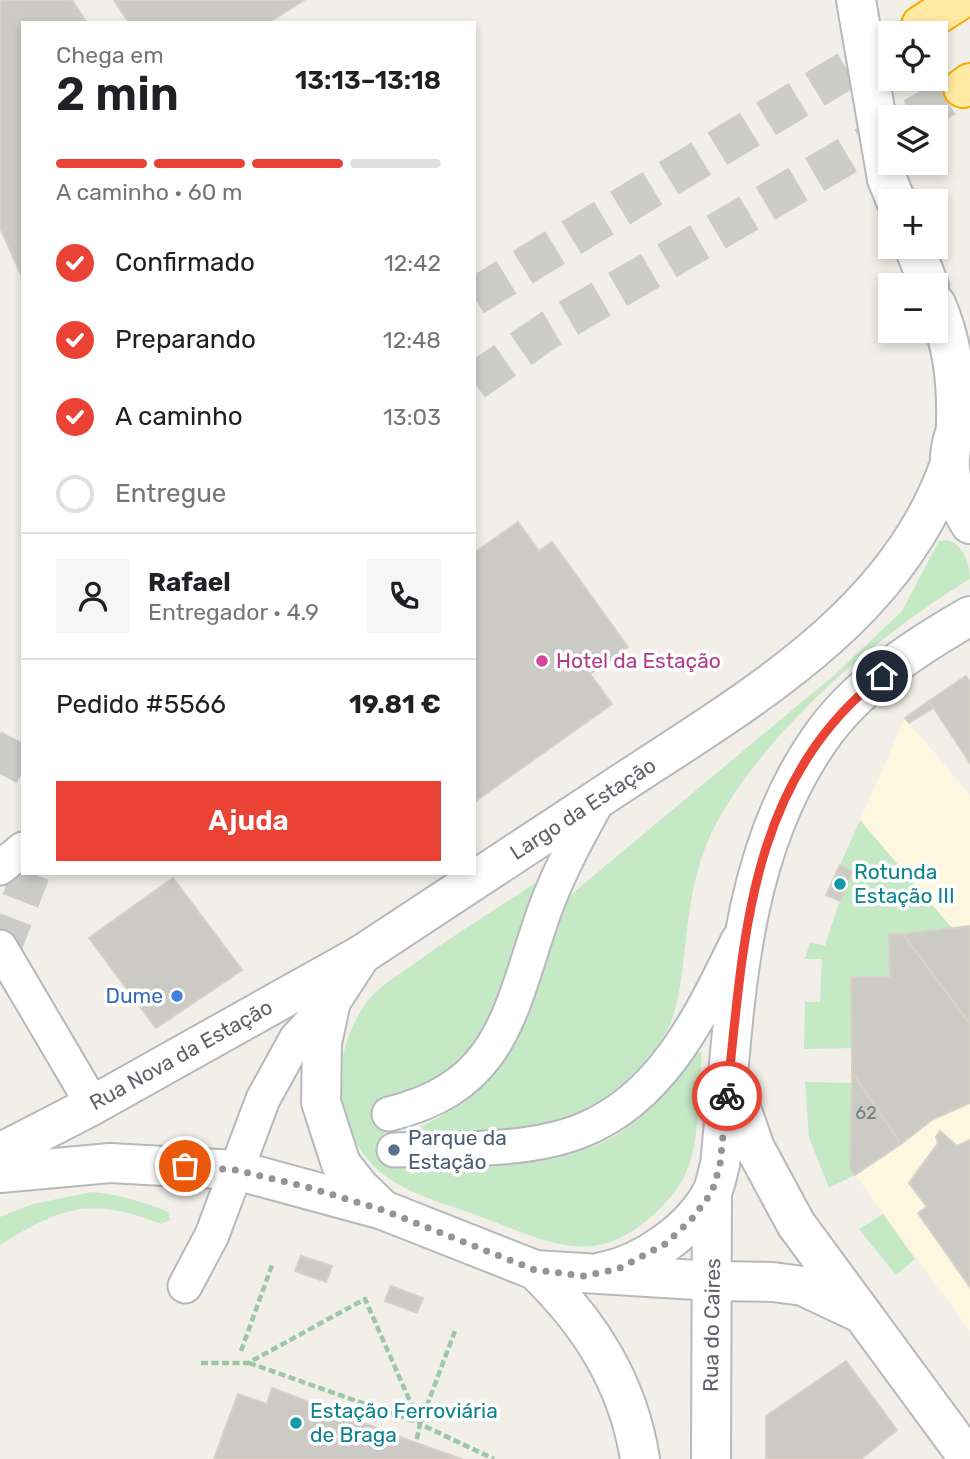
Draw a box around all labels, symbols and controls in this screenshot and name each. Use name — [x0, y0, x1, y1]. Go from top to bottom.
map controls — [878, 21, 948, 343]
button: locate — [878, 21, 948, 91]
text: Chega em — [56, 41, 164, 69]
text: 13:13–13:18 — [295, 65, 441, 96]
text: 2 min — [56, 67, 179, 122]
button: layers — [878, 105, 948, 175]
text: A caminho · 60 m — [56, 178, 242, 206]
button: + — [878, 189, 948, 259]
icon: check — [56, 244, 94, 282]
text: Confirmado — [115, 247, 255, 278]
text: 12:42 — [384, 249, 441, 277]
button: − — [878, 273, 948, 343]
icon: check — [56, 321, 94, 359]
text: Preparando — [115, 324, 256, 355]
text: 12:48 — [383, 326, 441, 354]
icon: check — [56, 398, 94, 436]
text: A caminho — [115, 401, 243, 432]
text: 13:03 — [383, 403, 441, 431]
text: Entregue — [115, 478, 226, 509]
button: person — [56, 559, 130, 633]
button: phone — [367, 559, 441, 633]
text: Rafael — [148, 567, 231, 598]
text: Entregador · 4.9 — [148, 598, 319, 626]
pin — [852, 646, 912, 706]
place label: Hotel da Estação — [556, 648, 721, 673]
marker: Hotel da Estação — [534, 653, 550, 669]
icon: home — [863, 657, 901, 695]
text: Pedido #5566 — [56, 689, 226, 720]
text: 19.81 € — [349, 689, 441, 720]
street label: Largo da Estação — [505, 752, 660, 865]
button: Ajuda — [56, 781, 441, 861]
place label: Rotunda Estação III — [854, 859, 955, 908]
marker: Rotunda Estação III — [832, 876, 848, 892]
place label: Dume — [105, 983, 163, 1008]
marker: Dume — [169, 988, 185, 1004]
street label: Rua Nova da Estação — [85, 994, 276, 1115]
courier — [692, 1061, 762, 1131]
icon: bike — [708, 1077, 746, 1115]
house number: 62 — [855, 1102, 877, 1124]
place label: Parque da Estação — [408, 1125, 507, 1174]
pin — [155, 1136, 215, 1196]
marker: Parque da Estação — [386, 1142, 402, 1158]
icon: bag — [166, 1147, 204, 1185]
street label: Rua do Caires — [698, 1258, 725, 1392]
place label: Estação Ferroviária de Braga — [310, 1398, 498, 1447]
marker: Estação Ferroviária de Braga — [288, 1415, 304, 1431]

